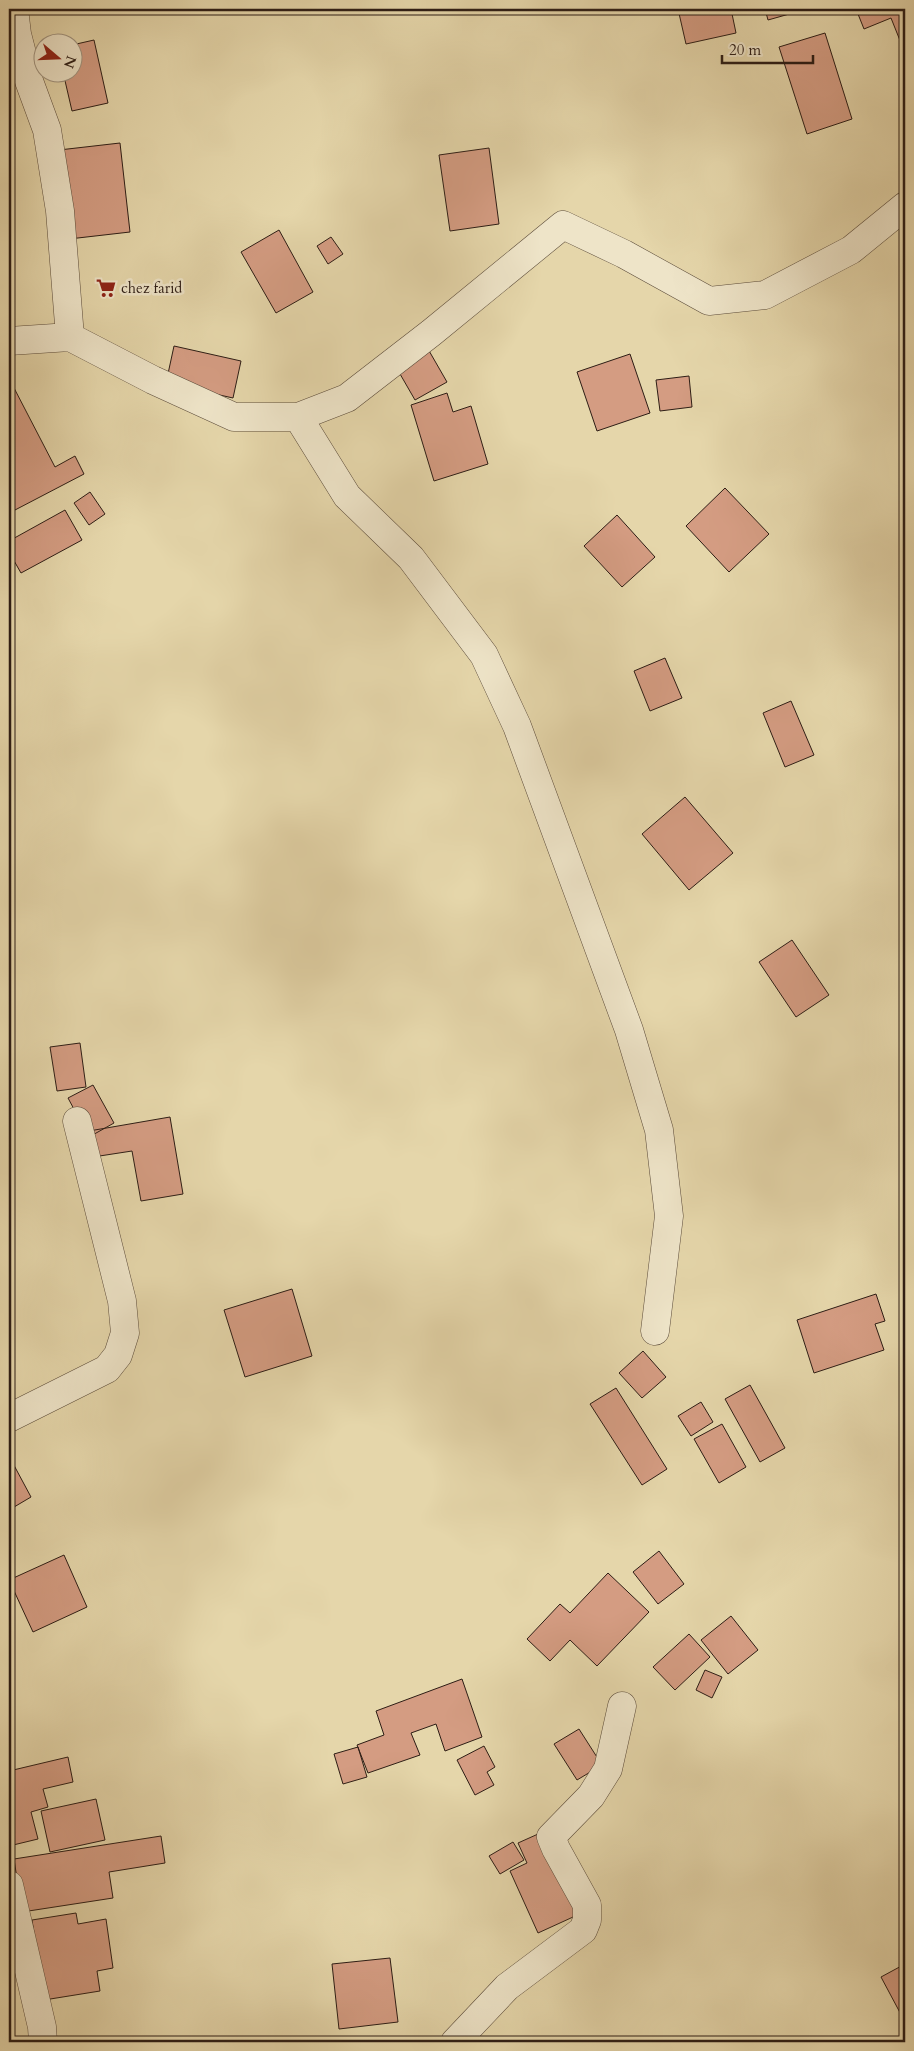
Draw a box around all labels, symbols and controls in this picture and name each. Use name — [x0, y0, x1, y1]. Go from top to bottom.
north arrow — [32, 32, 82, 82]
scale bar — [722, 32, 813, 64]
text: 20 m — [729, 40, 761, 60]
text: N — [59, 53, 81, 71]
supermarket icon: chez farid — [95, 277, 117, 299]
place label: chez farid — [121, 278, 182, 298]

